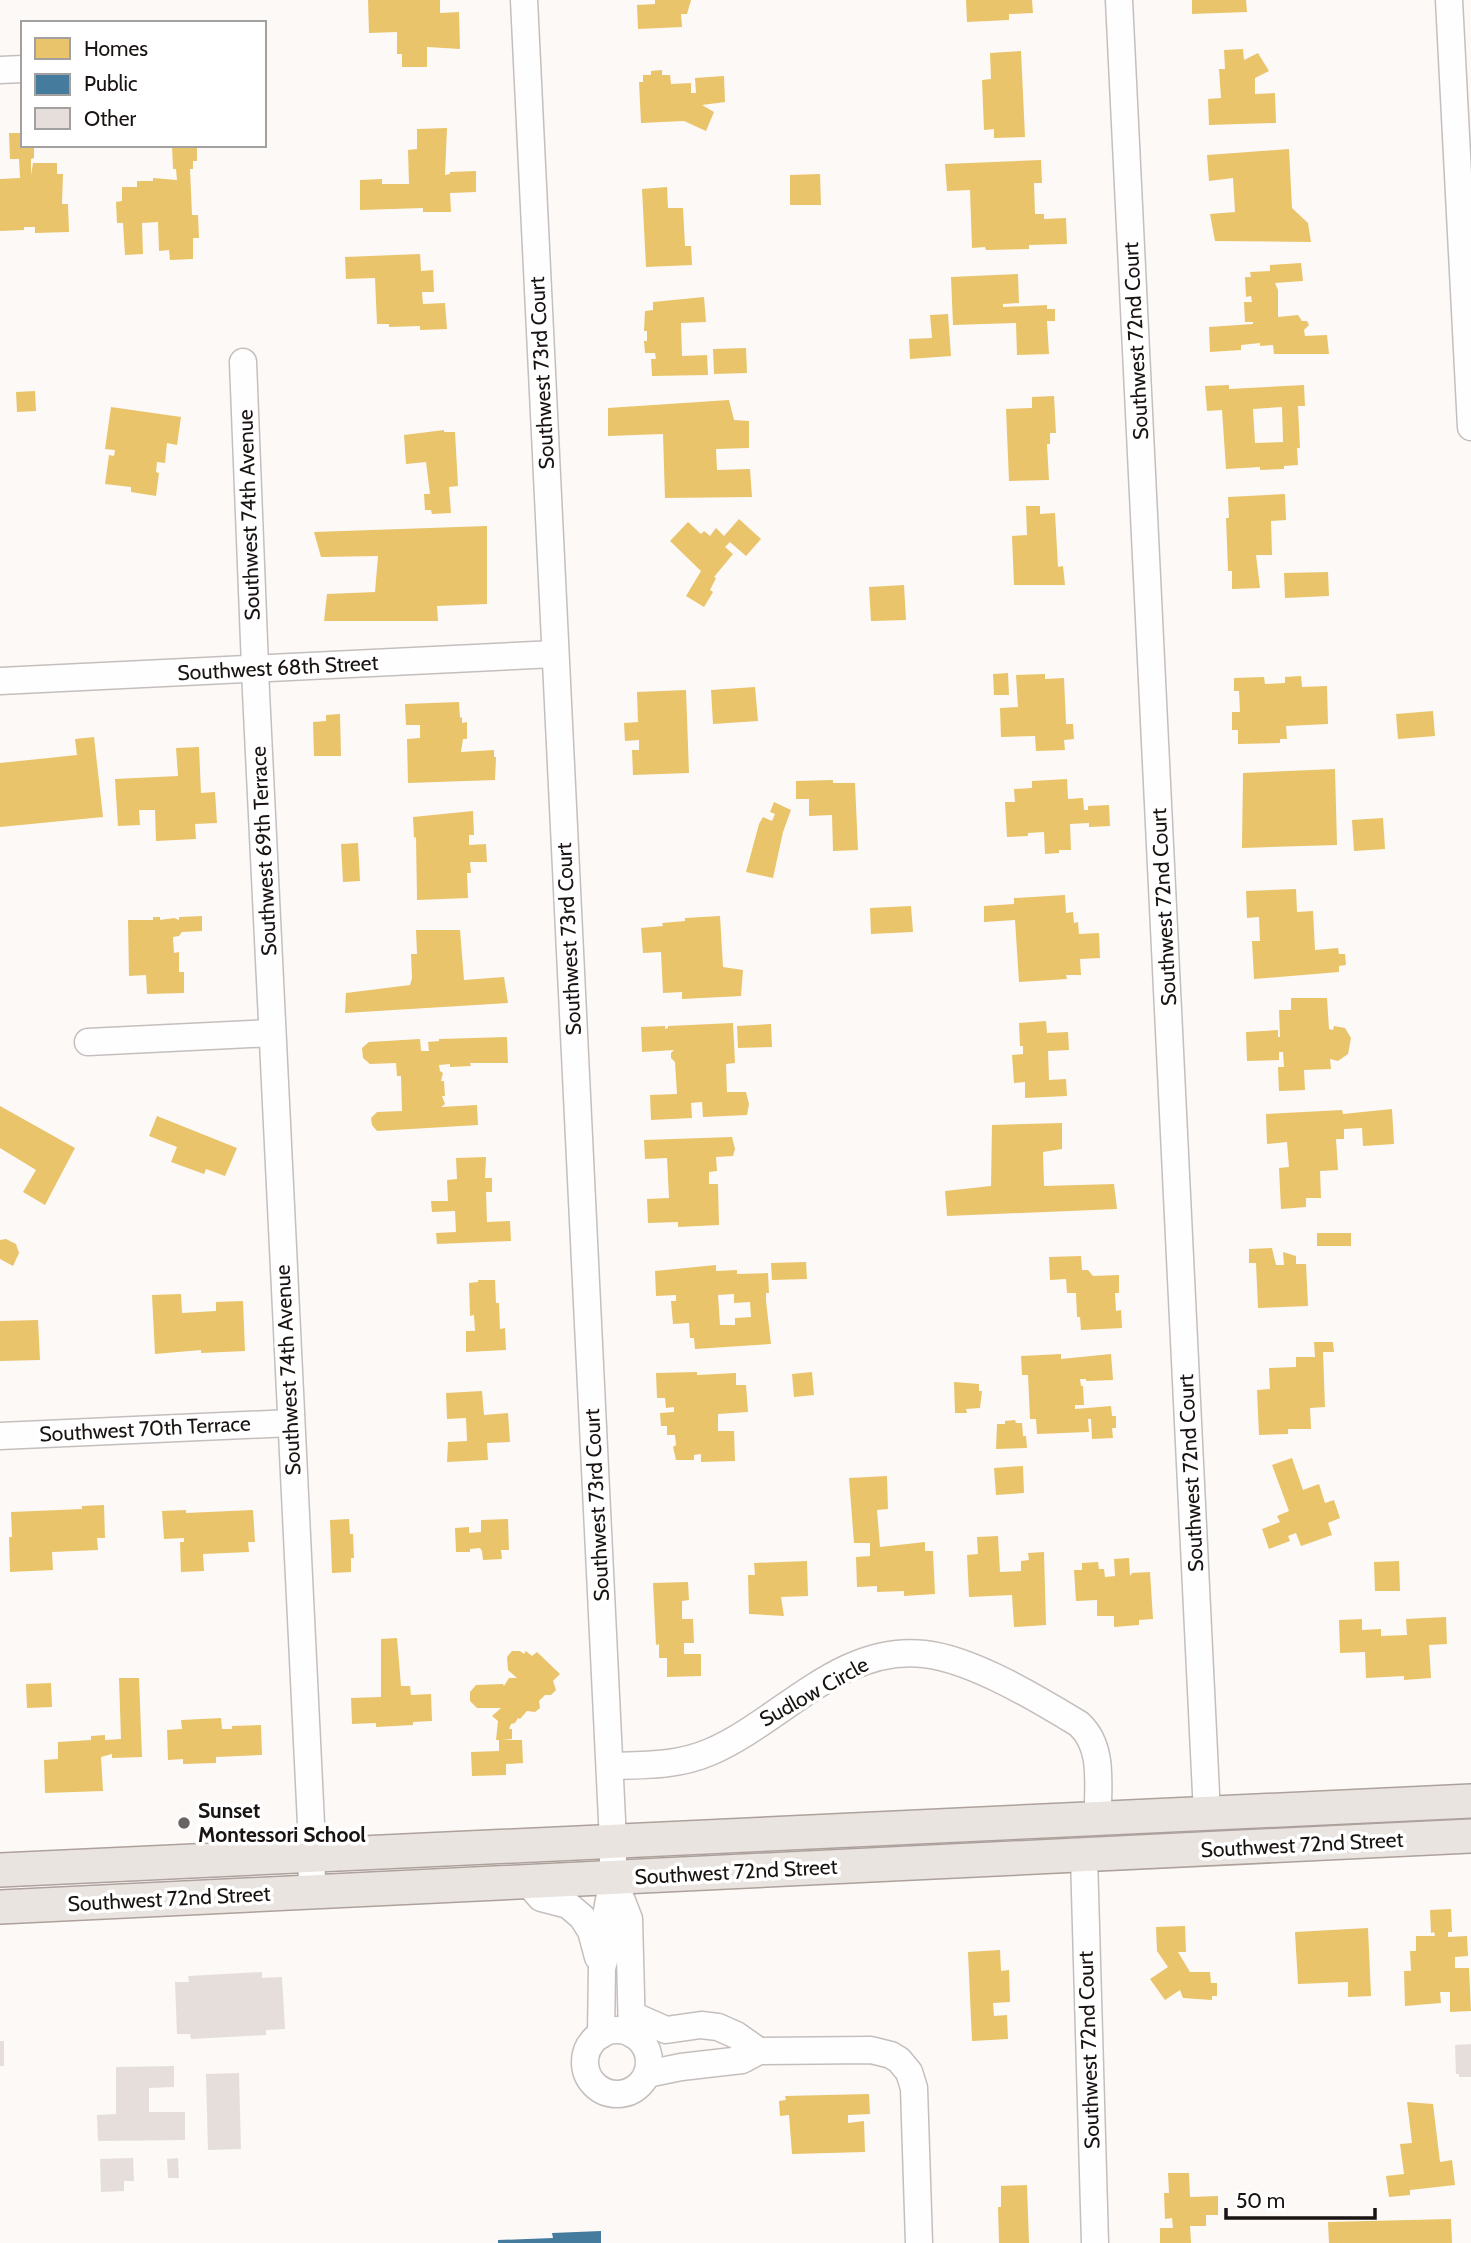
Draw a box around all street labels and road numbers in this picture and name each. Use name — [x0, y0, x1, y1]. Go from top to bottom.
street label: Southwest 72nd Court — [1118, 241, 1153, 441]
street label: Southwest 73rd Court — [524, 276, 559, 470]
street label: Southwest 74th Avenue — [232, 409, 265, 621]
street label: Southwest 68th Street — [177, 650, 379, 685]
street label: Southwest 69th Terrace — [246, 745, 281, 957]
street label: Southwest 72nd Court — [1146, 807, 1181, 1007]
street label: Southwest 73rd Court — [551, 842, 586, 1036]
street label: Southwest 74th Avenue — [269, 1264, 306, 1476]
street label: Southwest 72nd Court — [1173, 1373, 1208, 1573]
street label: Southwest 73rd Court — [579, 1408, 614, 1602]
street label: Southwest 70th Terrace — [39, 1410, 251, 1447]
street label: Sudlow Circle — [755, 1651, 873, 1732]
street label: Southwest 72nd Street — [1200, 1827, 1404, 1862]
street label: Southwest 72nd Street — [634, 1854, 838, 1889]
street label: Southwest 72nd Street — [67, 1881, 271, 1916]
street label: Southwest 72nd Court — [1073, 1951, 1104, 2149]

